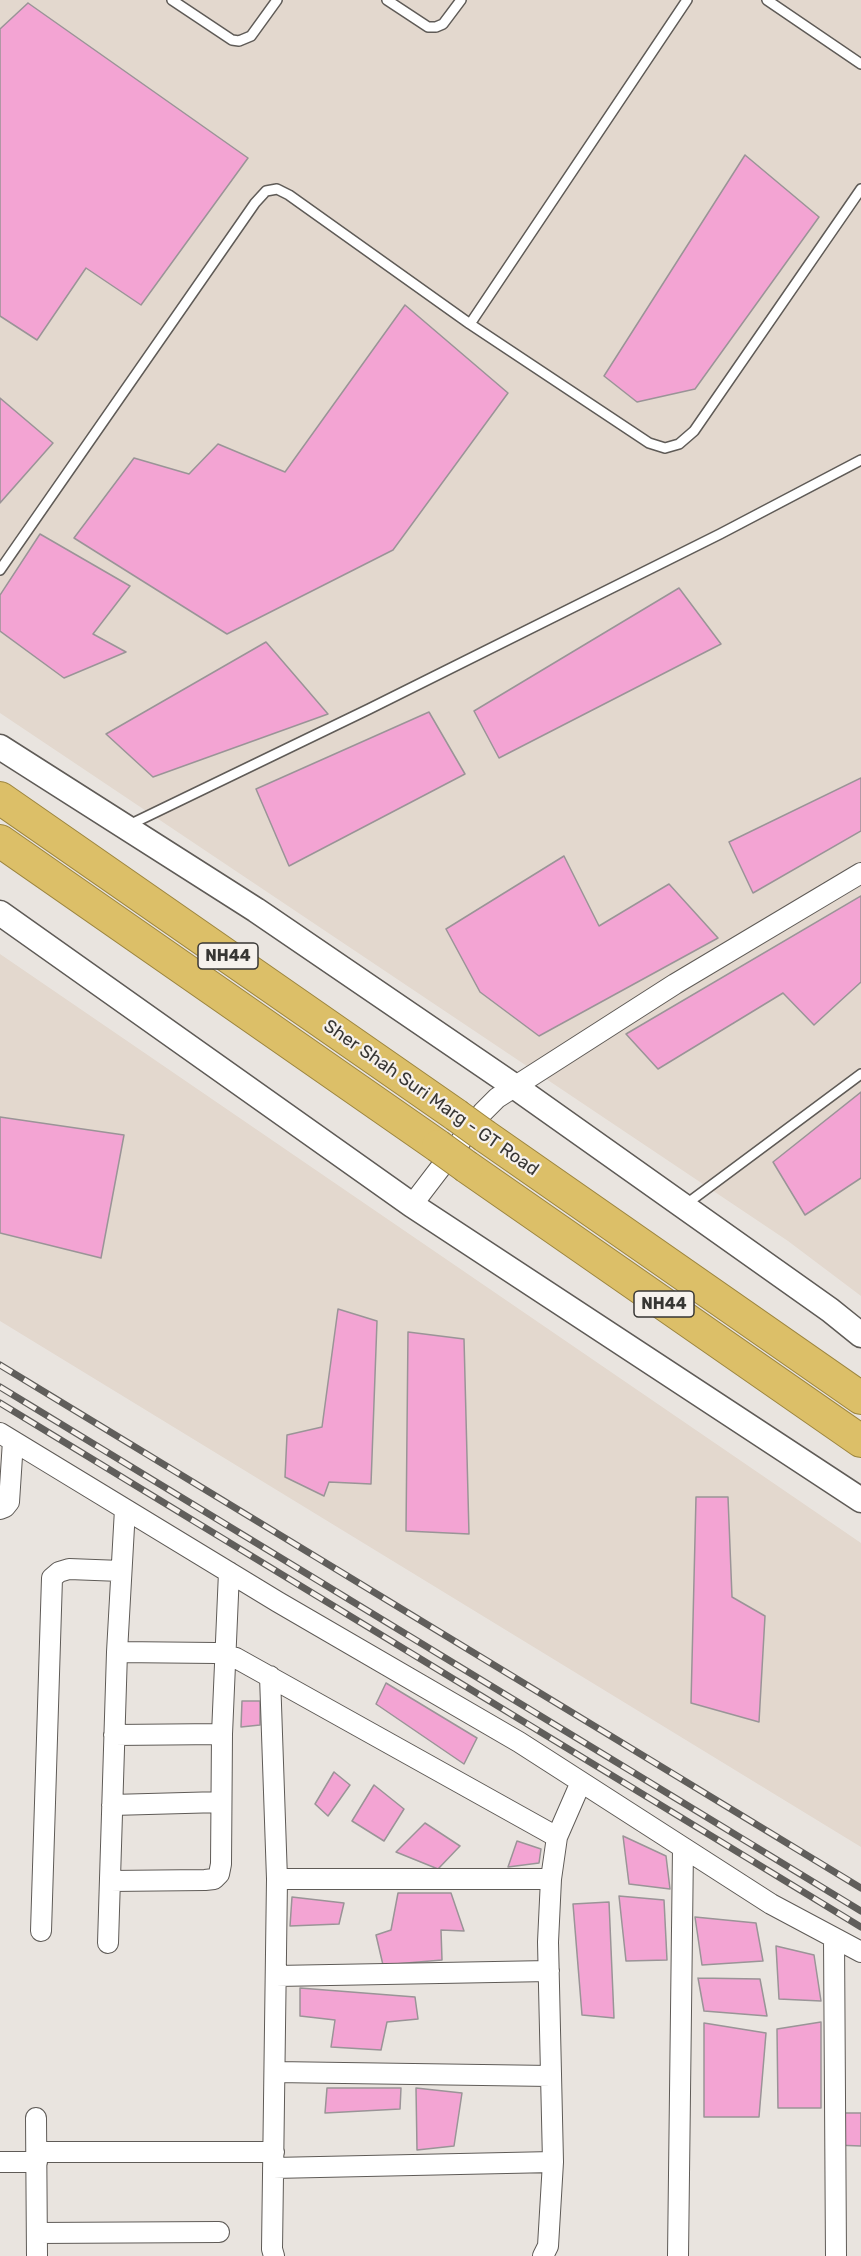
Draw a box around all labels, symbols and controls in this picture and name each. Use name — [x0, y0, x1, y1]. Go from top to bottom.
road number: NH44 — [198, 943, 258, 969]
street label: Sher Shah Suri Marg - GT Road — [319, 1015, 543, 1181]
road number: NH44 — [634, 1291, 694, 1317]

